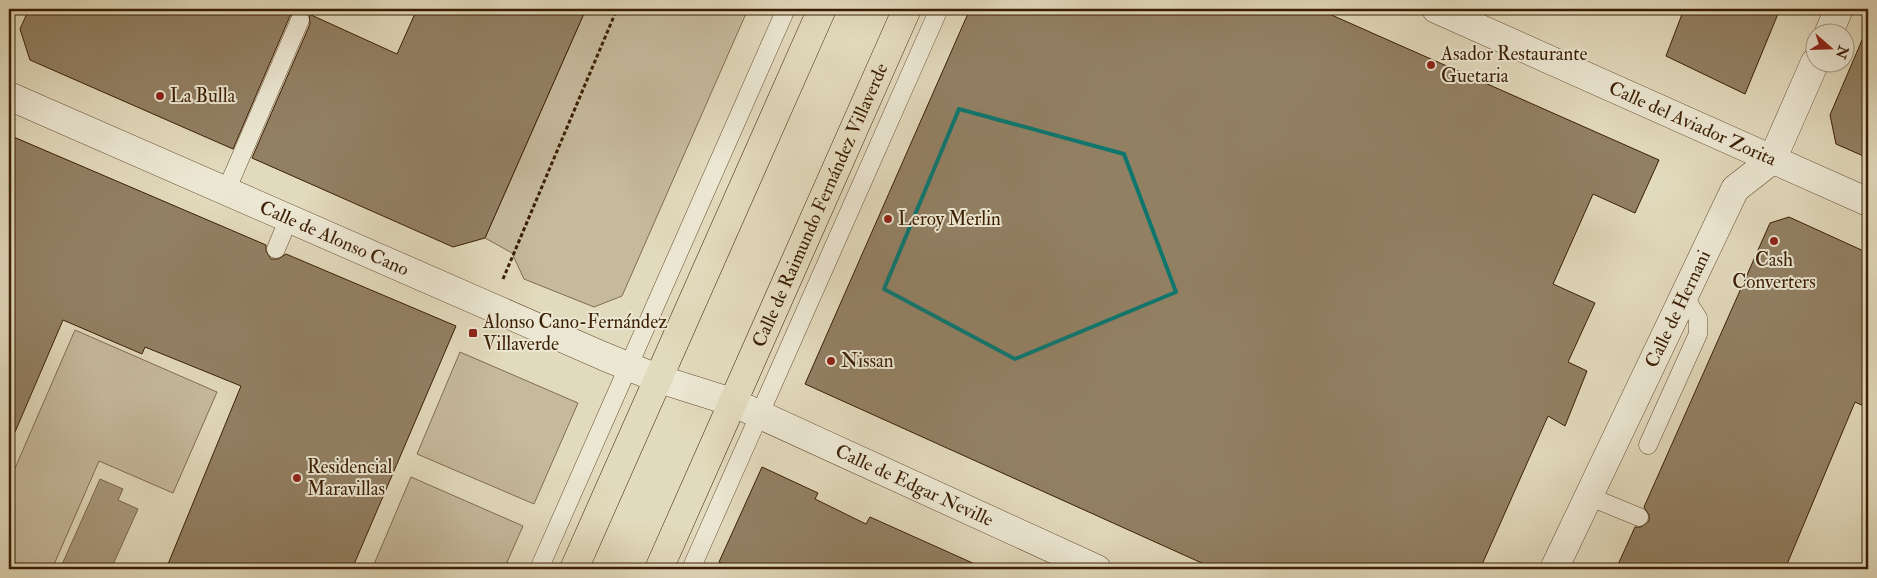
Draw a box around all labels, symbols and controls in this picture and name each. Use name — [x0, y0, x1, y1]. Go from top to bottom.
north arrow — [1804, 22, 1854, 72]
place label: Asador Restaurante Guetaria — [1440, 42, 1587, 88]
text: N — [1831, 43, 1852, 62]
street label: Calle de Raimundo Fernández Villaverde — [747, 59, 894, 351]
marker: Asador Restaurante Guetaria — [1425, 59, 1437, 71]
street label: Calle del Aviador Zorita — [1605, 76, 1780, 172]
place label: La Bulla — [170, 84, 236, 108]
marker: La Bulla — [154, 90, 166, 102]
street label: Calle de Alonso Cano — [256, 195, 413, 282]
place label: Leroy Merlin — [898, 207, 1001, 231]
marker: Leroy Merlin — [882, 213, 894, 225]
marker: Cash Converters — [1768, 235, 1780, 247]
street label: Calle de Hernani — [1640, 246, 1716, 372]
place label: Cash Converters — [1732, 248, 1816, 294]
place label: Alonso Cano-Fernández Villaverde — [482, 310, 667, 356]
marker: Alonso Cano-Fernández Villaverde — [467, 327, 479, 339]
place label: Nissan — [841, 349, 894, 373]
marker: Nissan — [825, 355, 837, 367]
street label: Calle de Edgar Neville — [831, 439, 997, 532]
place label: Residencial Maravillas — [307, 455, 392, 501]
marker: Residencial Maravillas — [291, 472, 303, 484]

